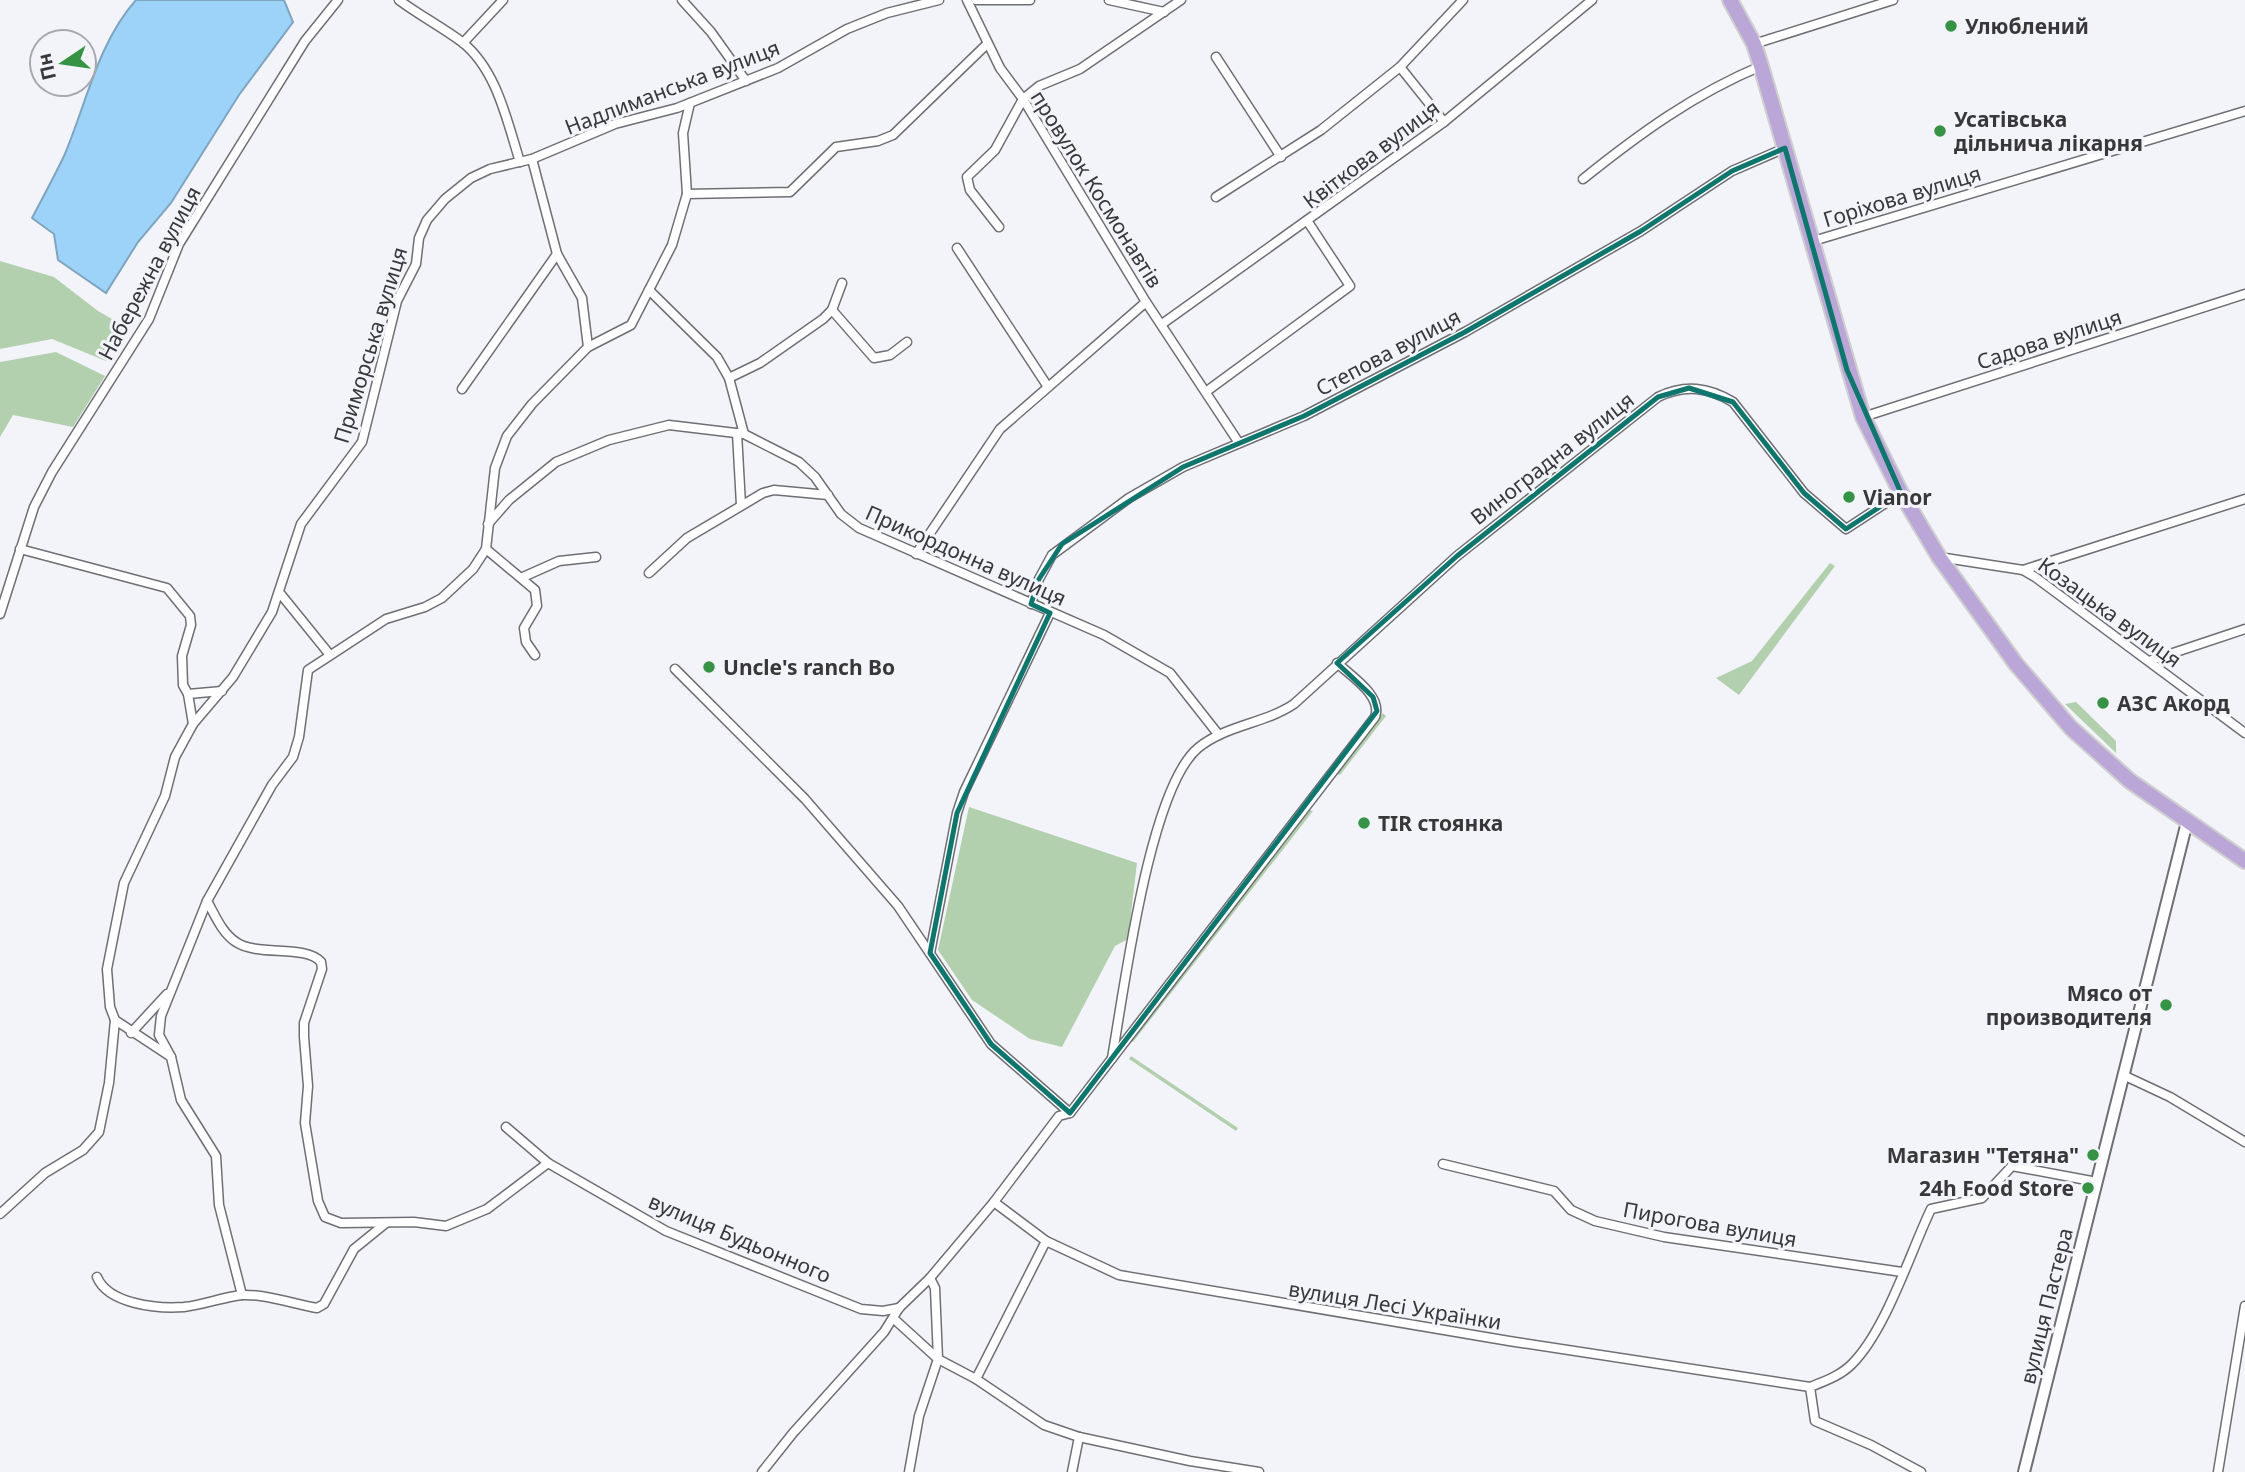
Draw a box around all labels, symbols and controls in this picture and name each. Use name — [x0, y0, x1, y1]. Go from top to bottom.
place label: Улюблений — [1965, 12, 2089, 40]
marker: Улюблений — [1943, 18, 1959, 34]
north arrow — [28, 28, 98, 98]
street label: Надлиманська вулиця — [561, 33, 783, 141]
text: Пн — [31, 51, 62, 83]
street label: провулок Космонавтів — [1025, 85, 1169, 293]
street label: Квіткова вулиця — [1297, 93, 1445, 215]
place label: Усатівська дільнича лікарня — [1954, 105, 2143, 157]
marker: Усатівська дільнича лікарня — [1932, 123, 1948, 139]
street label: Горіхова вулиця — [1820, 159, 1984, 233]
street label: Набережна вулиця — [91, 181, 207, 365]
street label: Приморська вулиця — [327, 243, 413, 447]
street label: Степова вулиця — [1311, 302, 1465, 402]
street label: Садова вулиця — [1973, 302, 2125, 376]
street label: Виноградна вулиця — [1465, 385, 1639, 531]
place label: Vianor — [1863, 483, 1932, 511]
marker: Vianor — [1841, 489, 1857, 505]
street label: Прикордонна вулиця — [861, 498, 1071, 612]
street label: Козацька вулиця — [2033, 550, 2187, 674]
place label: Uncle's ranch Bo — [723, 653, 895, 681]
marker: Uncle's ranch Bo — [701, 659, 717, 675]
place label: АЗС Акорд — [2117, 689, 2230, 717]
marker: АЗС Акорд — [2095, 695, 2111, 711]
place label: TIR стоянка — [1378, 809, 1503, 837]
marker: TIR стоянка — [1356, 815, 1372, 831]
place label: Мясо от производителя — [1986, 979, 2152, 1031]
marker: Мясо от производителя — [2158, 997, 2174, 1013]
place label: Магазин "Тетяна" — [1887, 1141, 2079, 1169]
marker: Магазин "Тетяна" — [2085, 1147, 2101, 1163]
place label: 24h Food Store — [1919, 1174, 2074, 1202]
marker: 24h Food Store — [2080, 1180, 2096, 1196]
street label: вулиця Будьонного — [644, 1187, 836, 1289]
street label: Пирогова вулиця — [1621, 1195, 1799, 1253]
street label: вулиця Пастера — [2013, 1225, 2079, 1387]
street label: вулиця Лесі Українки — [1286, 1274, 1504, 1336]

